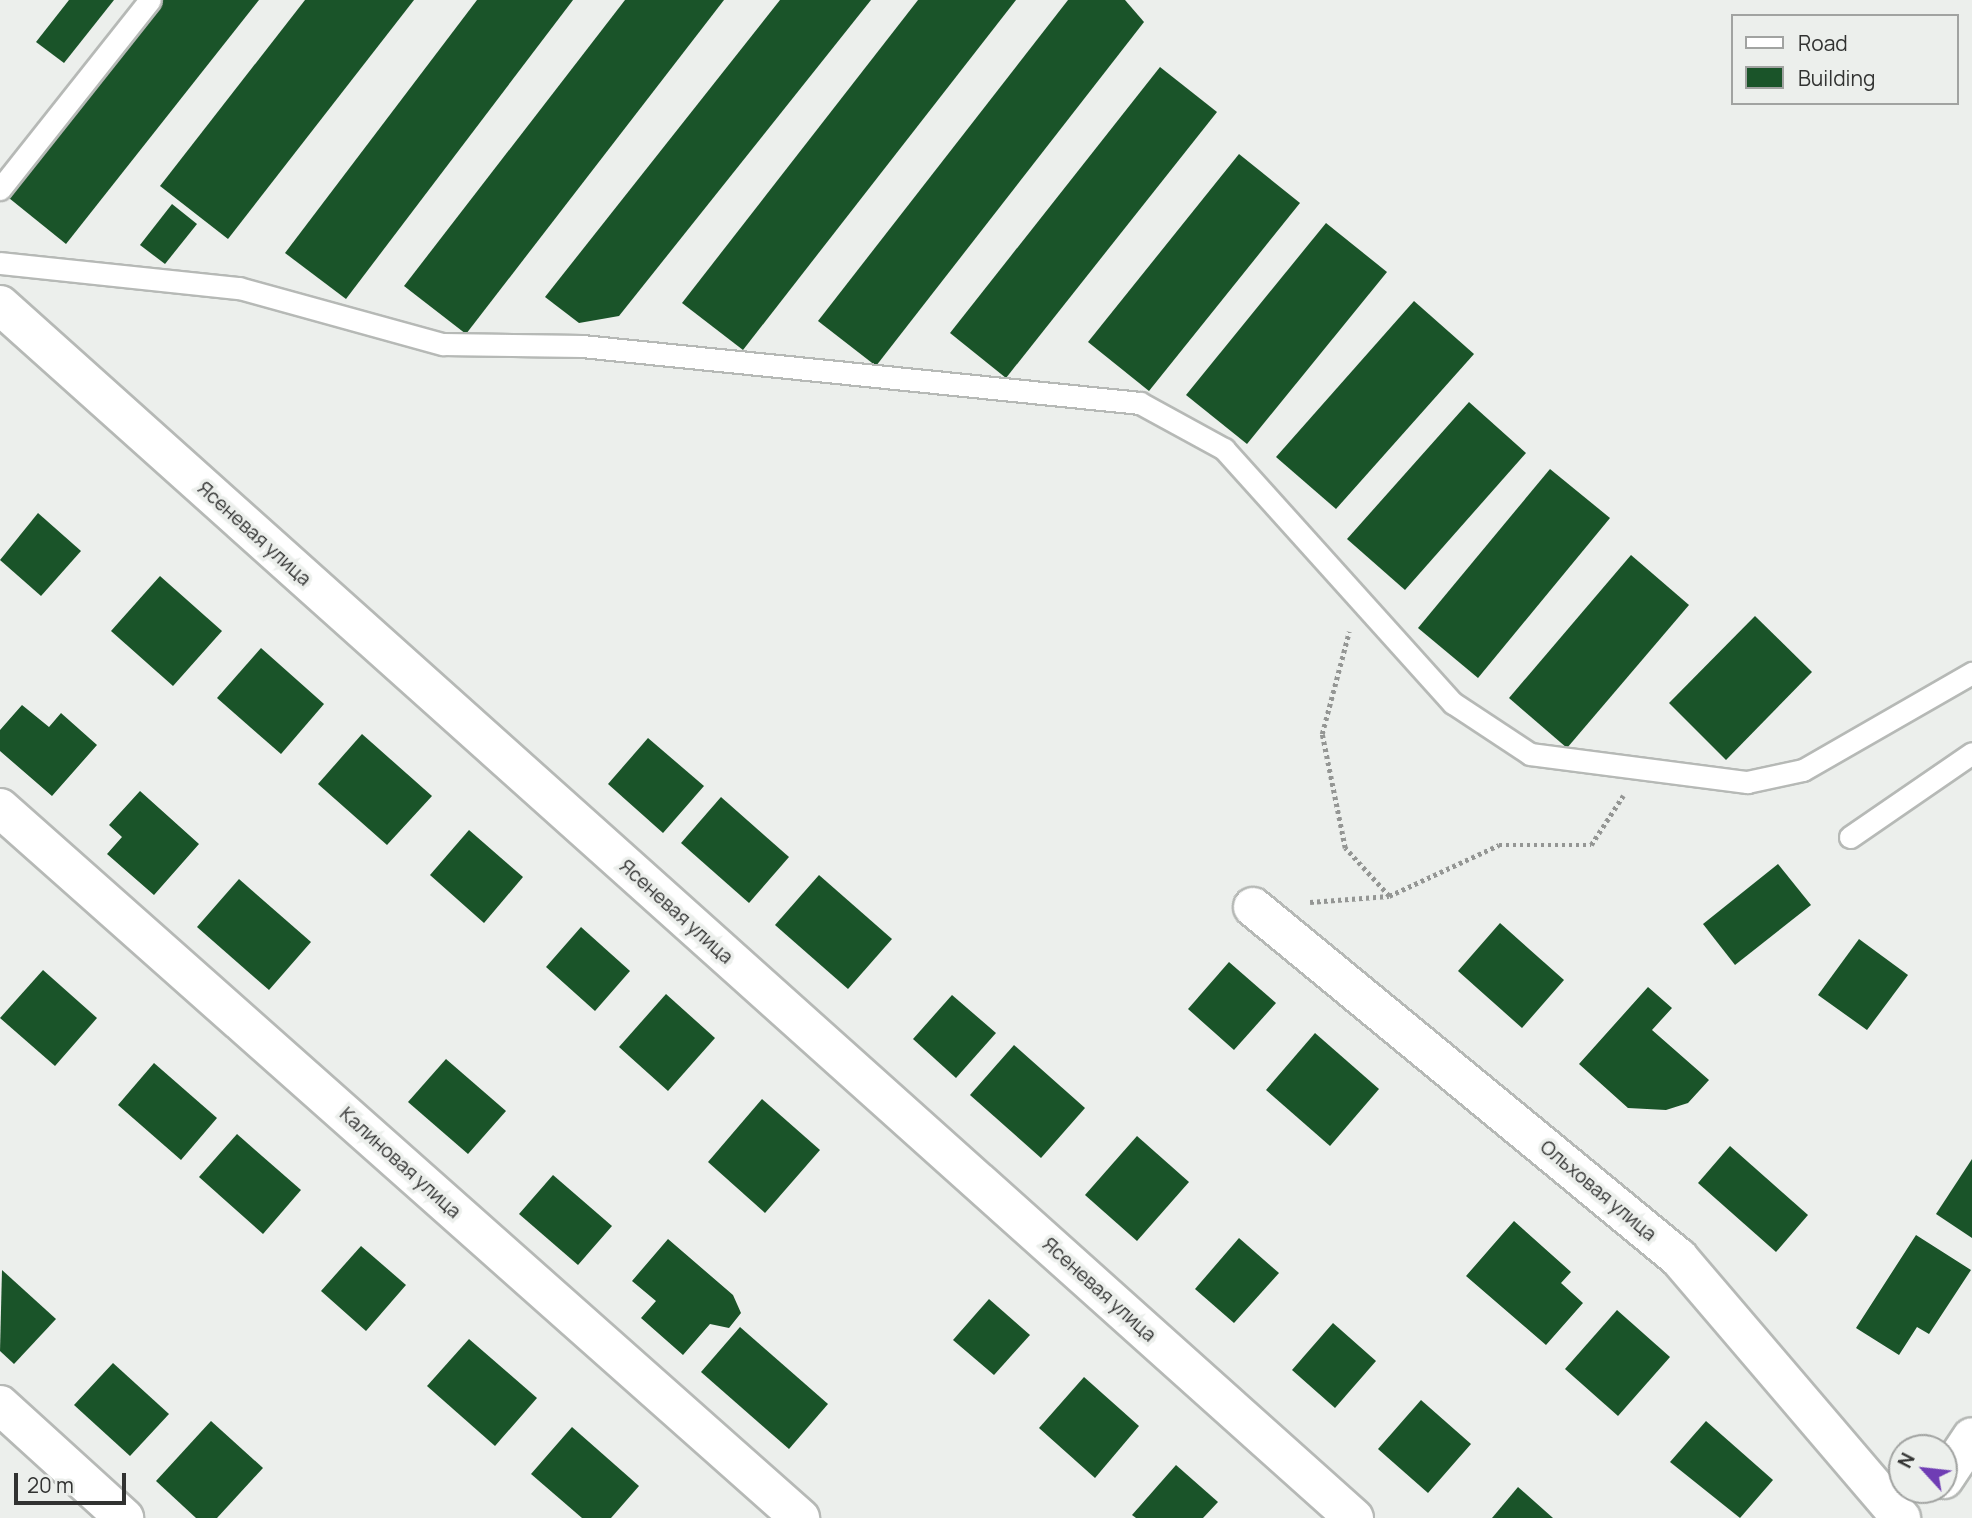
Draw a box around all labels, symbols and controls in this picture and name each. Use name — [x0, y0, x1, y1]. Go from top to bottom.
legend — [1730, 14, 1958, 105]
text: Road — [1798, 29, 1848, 57]
text: Building — [1798, 64, 1875, 92]
street label: Ясеневая улица — [193, 477, 315, 591]
street label: Ясеневая улица — [615, 855, 737, 969]
street label: Калиновая улица — [335, 1103, 465, 1223]
street label: Ольховая улица — [1535, 1136, 1661, 1246]
street label: Ясеневая улица — [1038, 1233, 1160, 1347]
north arrow — [1888, 1434, 1958, 1504]
text: N — [1891, 1448, 1921, 1472]
scale bar — [18, 1458, 130, 1502]
text: 20 m — [27, 1471, 74, 1499]

